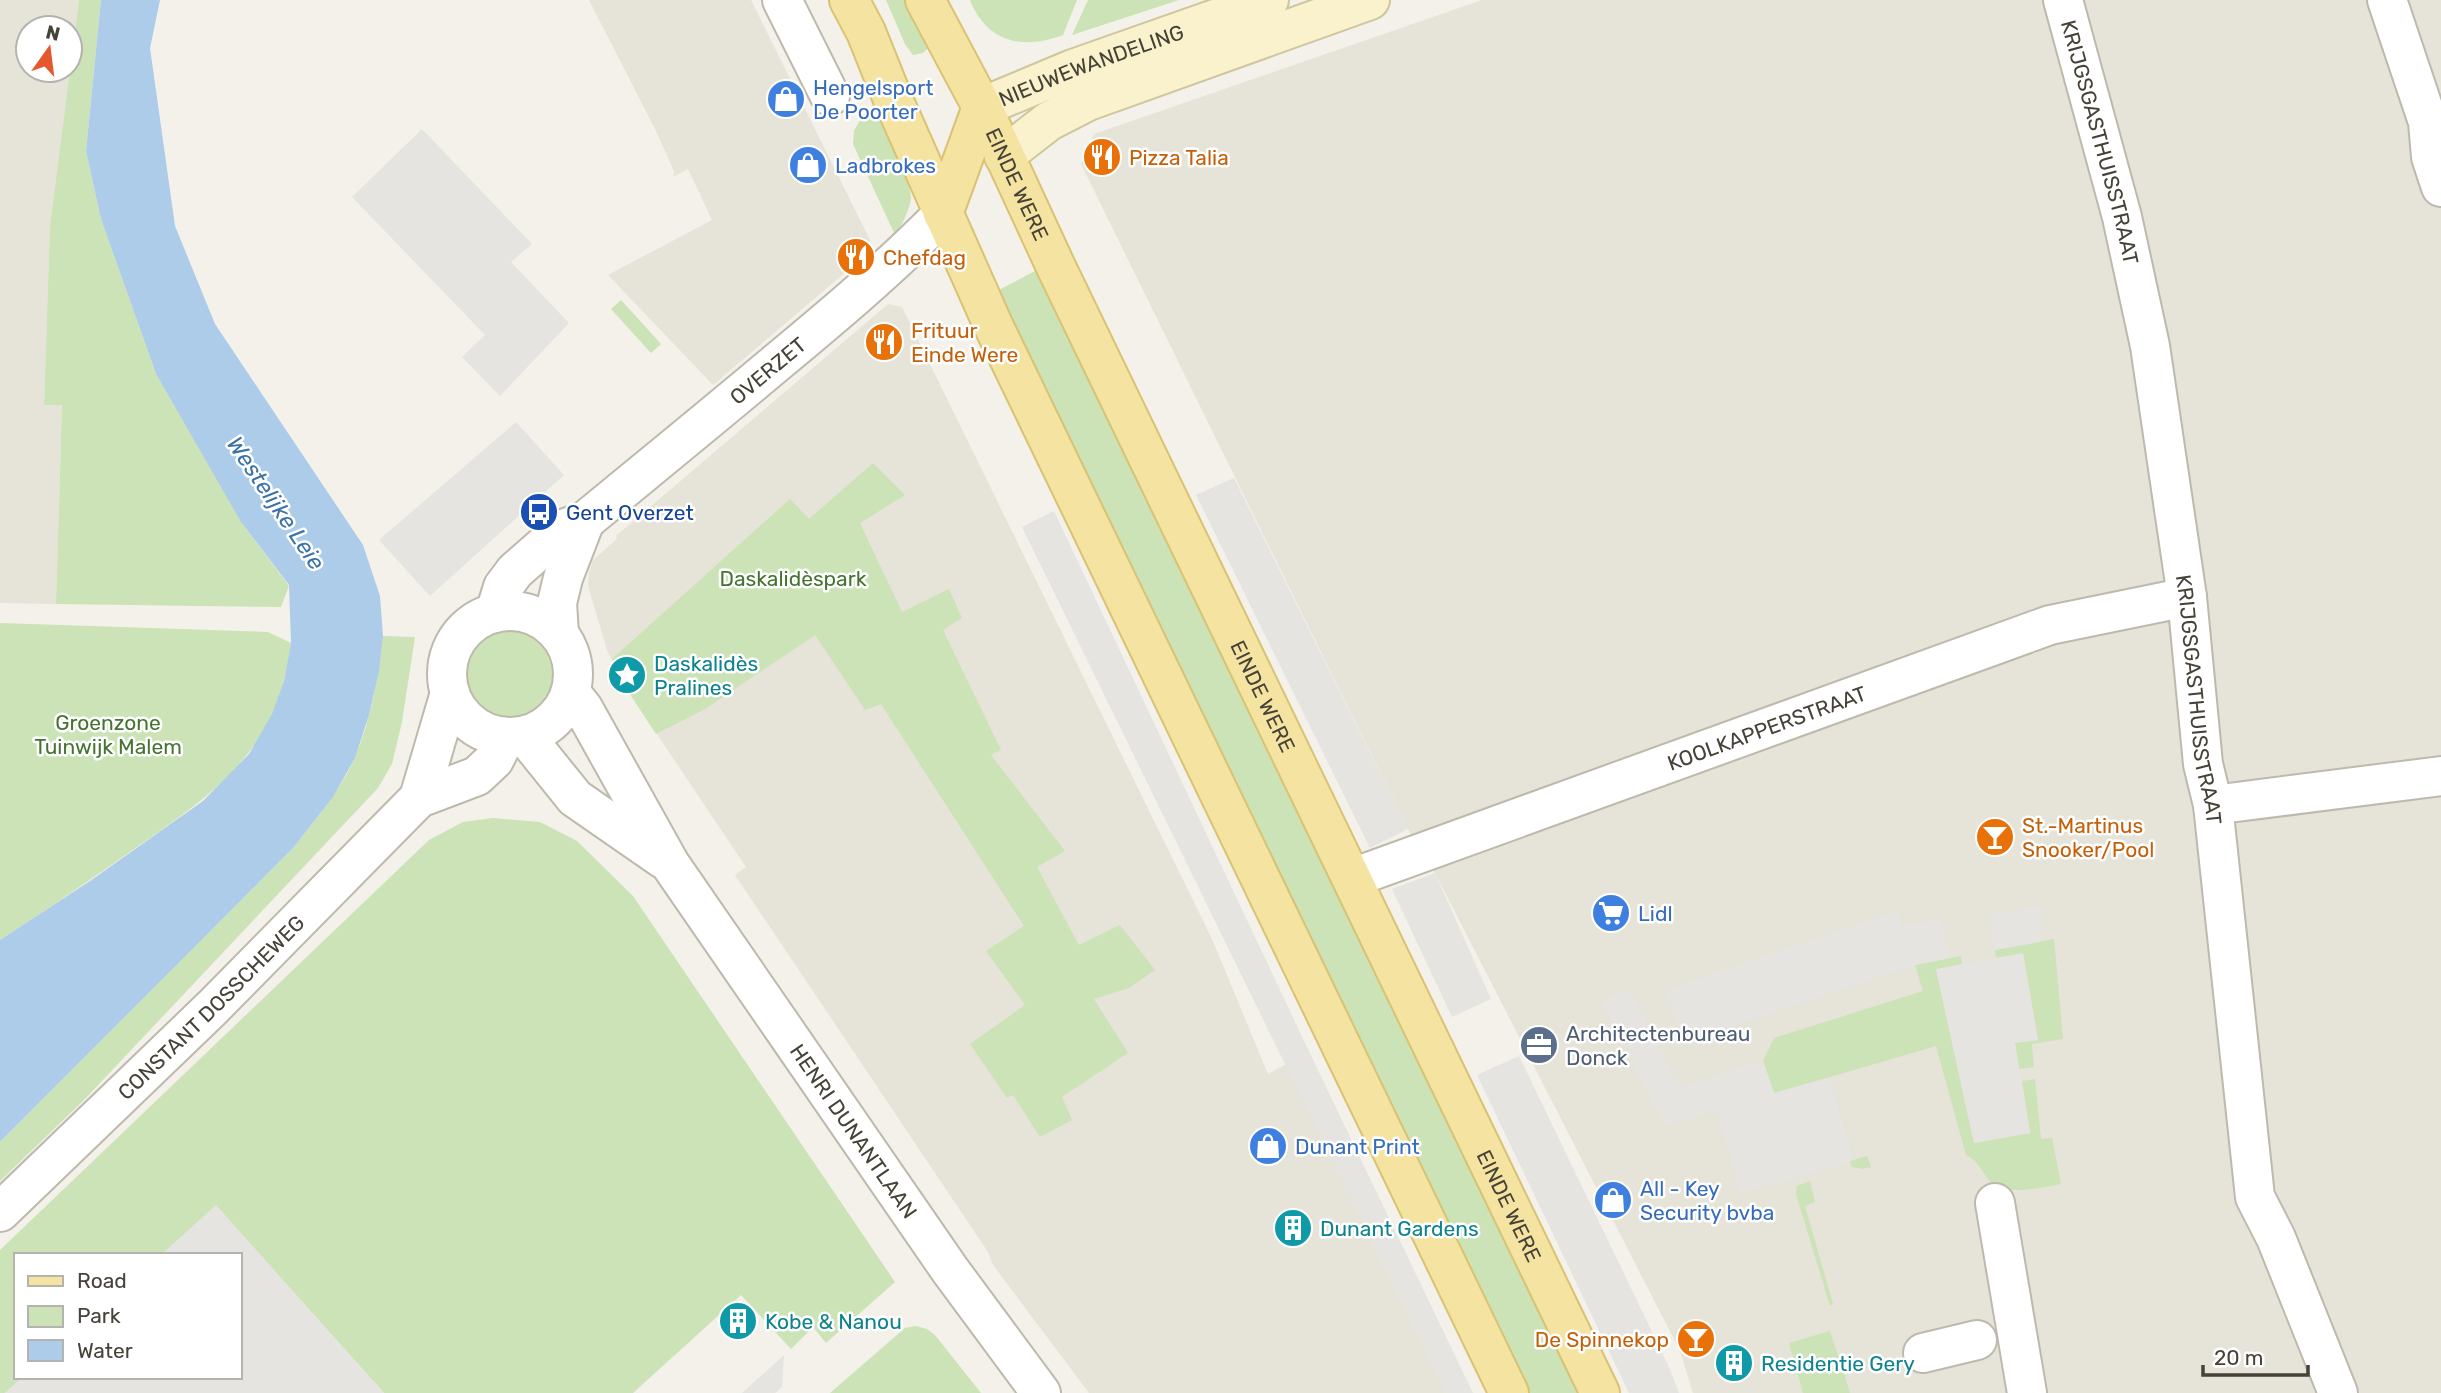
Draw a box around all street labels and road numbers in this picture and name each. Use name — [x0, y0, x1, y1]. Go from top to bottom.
street label: KRIJGSGASTHUISSTRAAT — [2056, 17, 2144, 267]
street label: NIEUWEWANDELING — [995, 19, 1187, 111]
street label: EINDE WERE — [981, 124, 1054, 244]
street label: OVERZET — [724, 331, 811, 409]
street label: KRIJGSGASTHUISSTRAAT — [2171, 573, 2227, 826]
street label: EINDE WERE — [1226, 636, 1301, 756]
street label: KOOLKAPPERSTRAAT — [1664, 680, 1870, 775]
street label: CONSTANT DOSSCHEWEG — [112, 910, 309, 1105]
street label: HENRI DUNANTLAAN — [785, 1039, 923, 1223]
street label: EINDE WERE — [1472, 1146, 1547, 1266]

